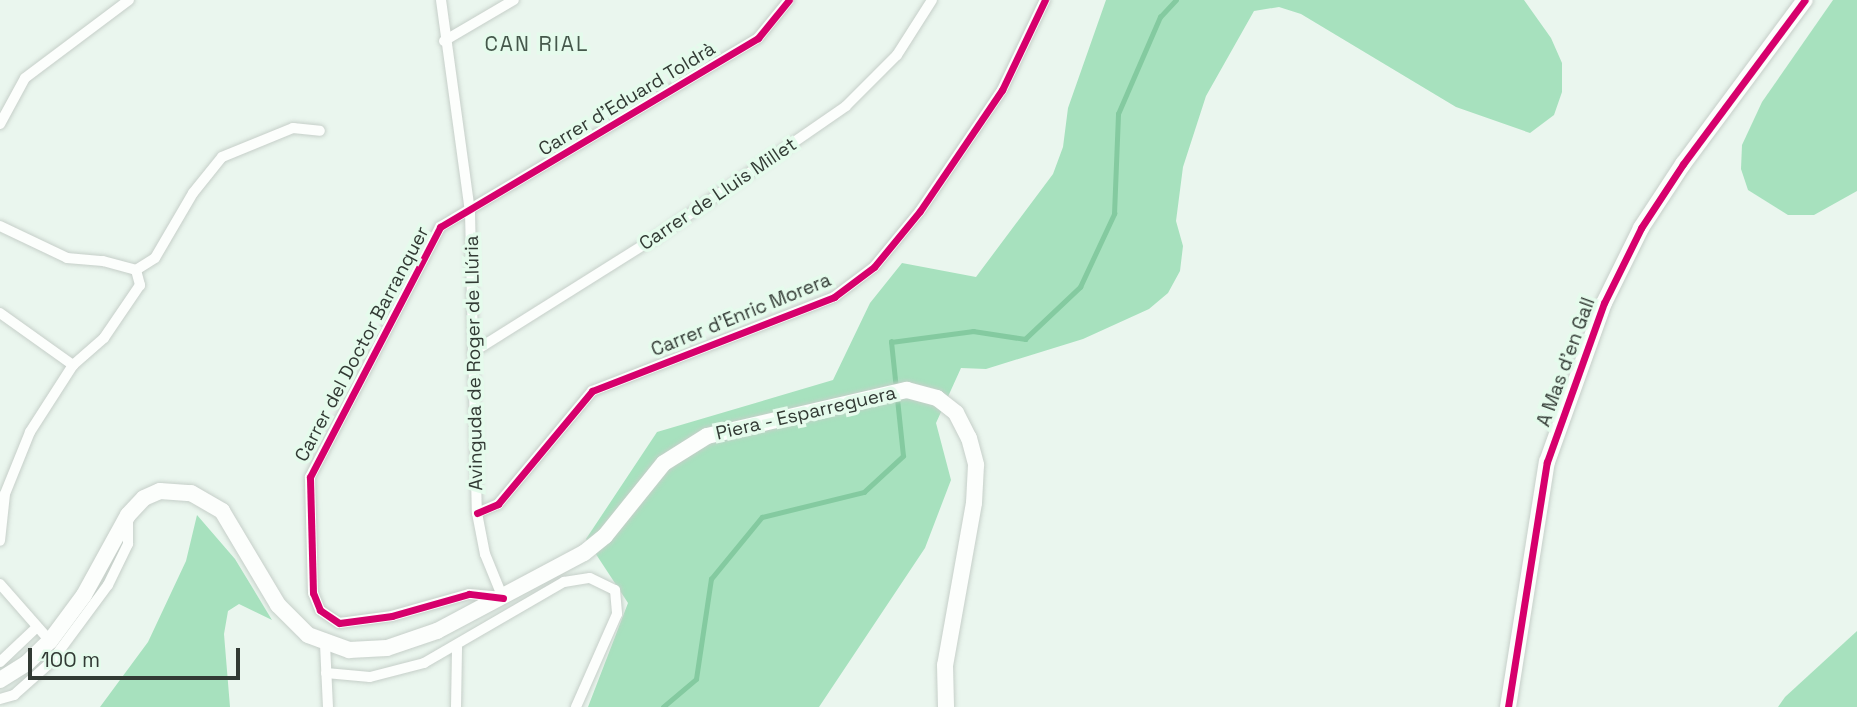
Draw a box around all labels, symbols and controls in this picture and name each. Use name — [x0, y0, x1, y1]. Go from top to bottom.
district label: CAN RIAL — [486, 31, 588, 57]
street label: Carrer d'Eduard Toldrà — [534, 37, 720, 161]
street label: Carrer de Lluis Millet — [635, 133, 801, 255]
street label: Carrer del Doctor Barranquer — [290, 222, 434, 466]
street label: Avinguda de Roger de Llúria — [460, 235, 488, 491]
street label: Carrer d'Enric Morera — [648, 269, 834, 361]
street label: A Mas d'en Gall — [1532, 294, 1600, 430]
street label: Piera - Esparreguera — [713, 381, 899, 445]
scale bar — [32, 634, 243, 678]
text: 100 m — [41, 646, 100, 673]

